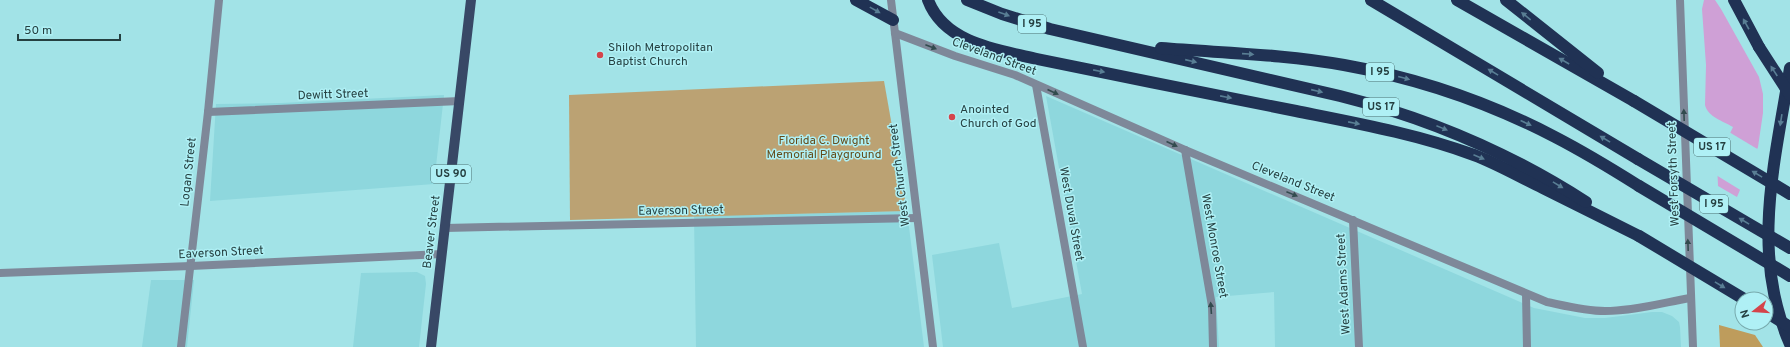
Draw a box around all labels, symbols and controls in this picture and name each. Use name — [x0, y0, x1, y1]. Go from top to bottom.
one-way arrow — [869, 7, 880, 14]
one-way arrow — [998, 12, 1010, 18]
one-way arrow — [1521, 12, 1532, 21]
road number: I 95 — [1018, 15, 1046, 33]
scale bar — [18, 16, 120, 42]
one-way arrow — [1742, 18, 1749, 30]
text: 50 m — [24, 23, 52, 39]
street label: Cleveland Street — [950, 34, 1038, 80]
place label: Shiloh Metropolitan Baptist Church — [608, 40, 713, 70]
one-way arrow — [926, 45, 938, 51]
marker: Shiloh Metropolitan Baptist Church — [595, 50, 605, 60]
one-way arrow — [1242, 50, 1254, 57]
one-way arrow — [1558, 57, 1570, 64]
one-way arrow — [1184, 59, 1197, 65]
road number: I 95 — [1366, 63, 1394, 81]
one-way arrow — [1770, 66, 1778, 76]
one-way arrow — [1093, 69, 1105, 75]
one-way arrow — [1487, 69, 1499, 76]
one-way arrow — [1398, 75, 1410, 81]
street label: Dewitt Street — [297, 86, 369, 104]
one-way arrow — [1311, 88, 1323, 94]
one-way arrow — [1047, 89, 1058, 95]
one-way arrow — [1220, 95, 1232, 101]
road number: US 17 — [1363, 98, 1399, 116]
place label: Anointed Church of God — [960, 102, 1037, 132]
one-way arrow — [1681, 108, 1687, 121]
marker: Anointed Church of God — [947, 112, 957, 122]
one-way arrow — [1778, 114, 1784, 127]
one-way arrow — [1347, 120, 1360, 126]
one-way arrow — [1520, 120, 1532, 126]
street label: West Forsyth Street — [1664, 121, 1684, 227]
street label: West Church Street — [886, 123, 914, 227]
one-way arrow — [1436, 125, 1448, 131]
park label: Florida C. Dwight Memorial Playground — [767, 133, 881, 163]
one-way arrow — [1599, 135, 1611, 142]
street label: Logan Street — [177, 137, 201, 207]
road number: US 17 — [1694, 138, 1730, 156]
one-way arrow — [1166, 142, 1178, 148]
one-way arrow — [1473, 155, 1485, 161]
street label: Cleveland Street — [1249, 158, 1337, 206]
road number: US 90 — [431, 165, 471, 183]
street label: West Duval Street — [1055, 166, 1087, 262]
one-way arrow — [1752, 170, 1762, 178]
one-way arrow — [1553, 181, 1563, 189]
street label: West Monroe Street — [1197, 192, 1231, 300]
one-way arrow — [1286, 192, 1298, 198]
street label: Beaver Street — [420, 194, 444, 270]
road number: I 95 — [1700, 195, 1728, 213]
street label: Eaverson Street — [638, 202, 724, 220]
one-way arrow — [1738, 218, 1750, 225]
street label: West Adams Street — [1333, 233, 1355, 335]
one-way arrow — [1685, 239, 1692, 251]
street label: Eaverson Street — [178, 243, 264, 263]
one-way arrow — [1715, 282, 1726, 289]
north arrow — [1734, 291, 1774, 331]
one-way arrow — [1208, 302, 1215, 314]
text: N — [1738, 308, 1753, 319]

